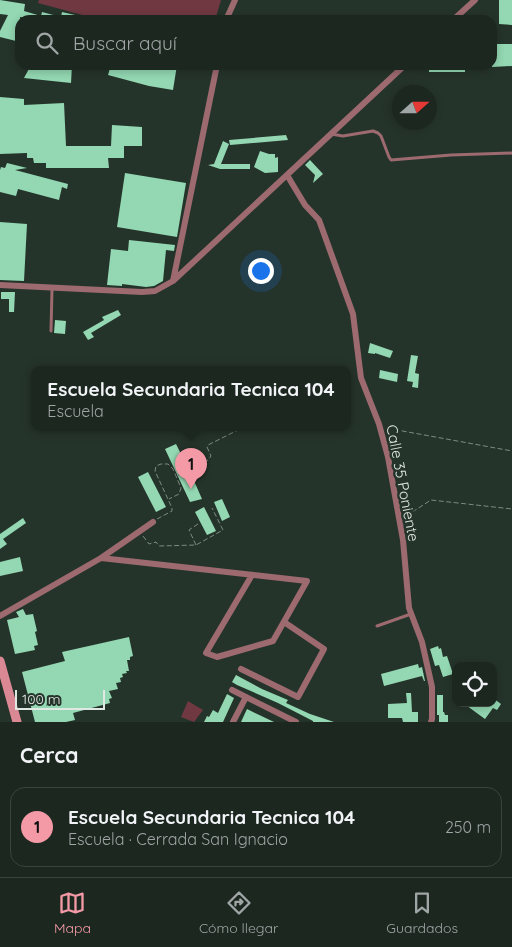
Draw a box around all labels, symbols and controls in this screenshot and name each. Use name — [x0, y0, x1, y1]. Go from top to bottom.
search box — [15, 15, 497, 70]
icon: search — [33, 29, 61, 57]
text: Buscar aquí — [73, 31, 177, 55]
north arrow — [392, 85, 437, 130]
your location — [248, 258, 274, 284]
popup — [31, 366, 351, 431]
text: Escuela Secundaria Tecnica 104 — [47, 377, 335, 401]
text: Escuela — [47, 401, 104, 421]
street label: Calle 35 Poniente — [382, 423, 424, 543]
pin: 1 — [175, 448, 207, 489]
map controls — [452, 662, 497, 707]
button: locate — [452, 662, 497, 707]
scale bar — [15, 687, 105, 710]
text: 100 m — [22, 690, 60, 708]
text: Cerca — [20, 742, 78, 768]
text: Escuela Secundaria Tecnica 104 — [68, 805, 355, 829]
text: 1 — [34, 817, 40, 837]
text: 250 m — [445, 817, 491, 837]
text: Escuela · Cerrada San Ignacio — [68, 829, 288, 849]
tab: Mapa — [54, 889, 91, 937]
tab: Cómo llegar — [199, 889, 278, 937]
tab: Guardados — [386, 889, 458, 937]

